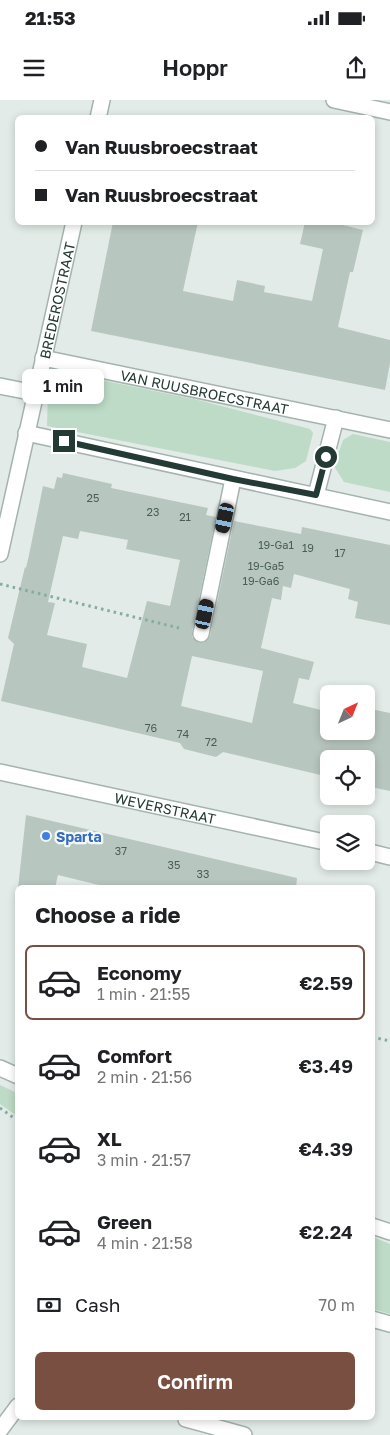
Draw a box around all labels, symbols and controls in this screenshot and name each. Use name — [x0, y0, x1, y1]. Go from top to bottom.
text: 21:53 — [25, 6, 76, 29]
icon: menu — [20, 54, 48, 82]
text: Hoppr — [162, 54, 228, 81]
icon: share — [342, 54, 370, 82]
text: Van Ruusbroecstraat — [65, 135, 258, 158]
text: Van Ruusbroecstraat — [65, 183, 258, 206]
street label: BREDEROSTRAAT — [35, 240, 78, 360]
street label: VAN RUUSBROECSTRAAT — [119, 366, 291, 417]
callout: 1 min — [23, 368, 105, 404]
text: 1 min — [43, 376, 83, 396]
route end — [53, 430, 75, 452]
route start — [315, 446, 337, 468]
house number: 25 — [87, 491, 99, 504]
car — [214, 502, 235, 534]
house number: 23 — [147, 505, 159, 518]
house number: 21 — [179, 510, 191, 523]
house number: 19-Ga1 — [258, 538, 294, 551]
house number: 19 — [302, 541, 314, 554]
house number: 17 — [334, 546, 346, 559]
house number: 19-Ga5 — [248, 559, 284, 572]
house number: 19-Ga6 — [243, 574, 280, 587]
car — [194, 598, 215, 630]
north arrow — [320, 685, 375, 740]
map controls — [320, 685, 375, 870]
house number: 76 — [145, 721, 158, 734]
house number: 74 — [177, 727, 190, 740]
house number: 72 — [205, 735, 217, 748]
button: locate — [320, 750, 375, 805]
street label: WEVERSTRAAT — [113, 788, 218, 827]
button: layers — [320, 815, 375, 870]
place label: Sparta — [56, 828, 102, 845]
marker: Sparta — [40, 830, 52, 842]
house number: 37 — [115, 844, 127, 857]
house number: 35 — [168, 858, 180, 871]
house number: 33 — [197, 867, 209, 880]
text: Choose a ride — [35, 901, 181, 928]
icon: car — [37, 960, 82, 1005]
text: Economy — [97, 961, 182, 984]
text: €2.59 — [299, 971, 353, 994]
text: 1 min · 21:55 — [97, 984, 190, 1004]
icon: car — [37, 1043, 82, 1088]
text: Comfort — [97, 1044, 172, 1067]
text: €3.49 — [299, 1054, 353, 1077]
text: 2 min · 21:56 — [97, 1067, 192, 1087]
icon: car — [37, 1126, 82, 1171]
text: XL — [97, 1127, 122, 1150]
text: €4.39 — [299, 1137, 353, 1160]
text: 3 min · 21:57 — [97, 1150, 191, 1170]
icon: car — [37, 1209, 82, 1254]
text: Green — [97, 1210, 152, 1233]
text: €2.24 — [299, 1220, 353, 1243]
text: 4 min · 21:58 — [97, 1233, 193, 1253]
icon: cash — [35, 1291, 63, 1319]
text: Cash — [75, 1293, 120, 1316]
text: 70 m — [318, 1295, 355, 1315]
button: Confirm — [35, 1352, 355, 1410]

